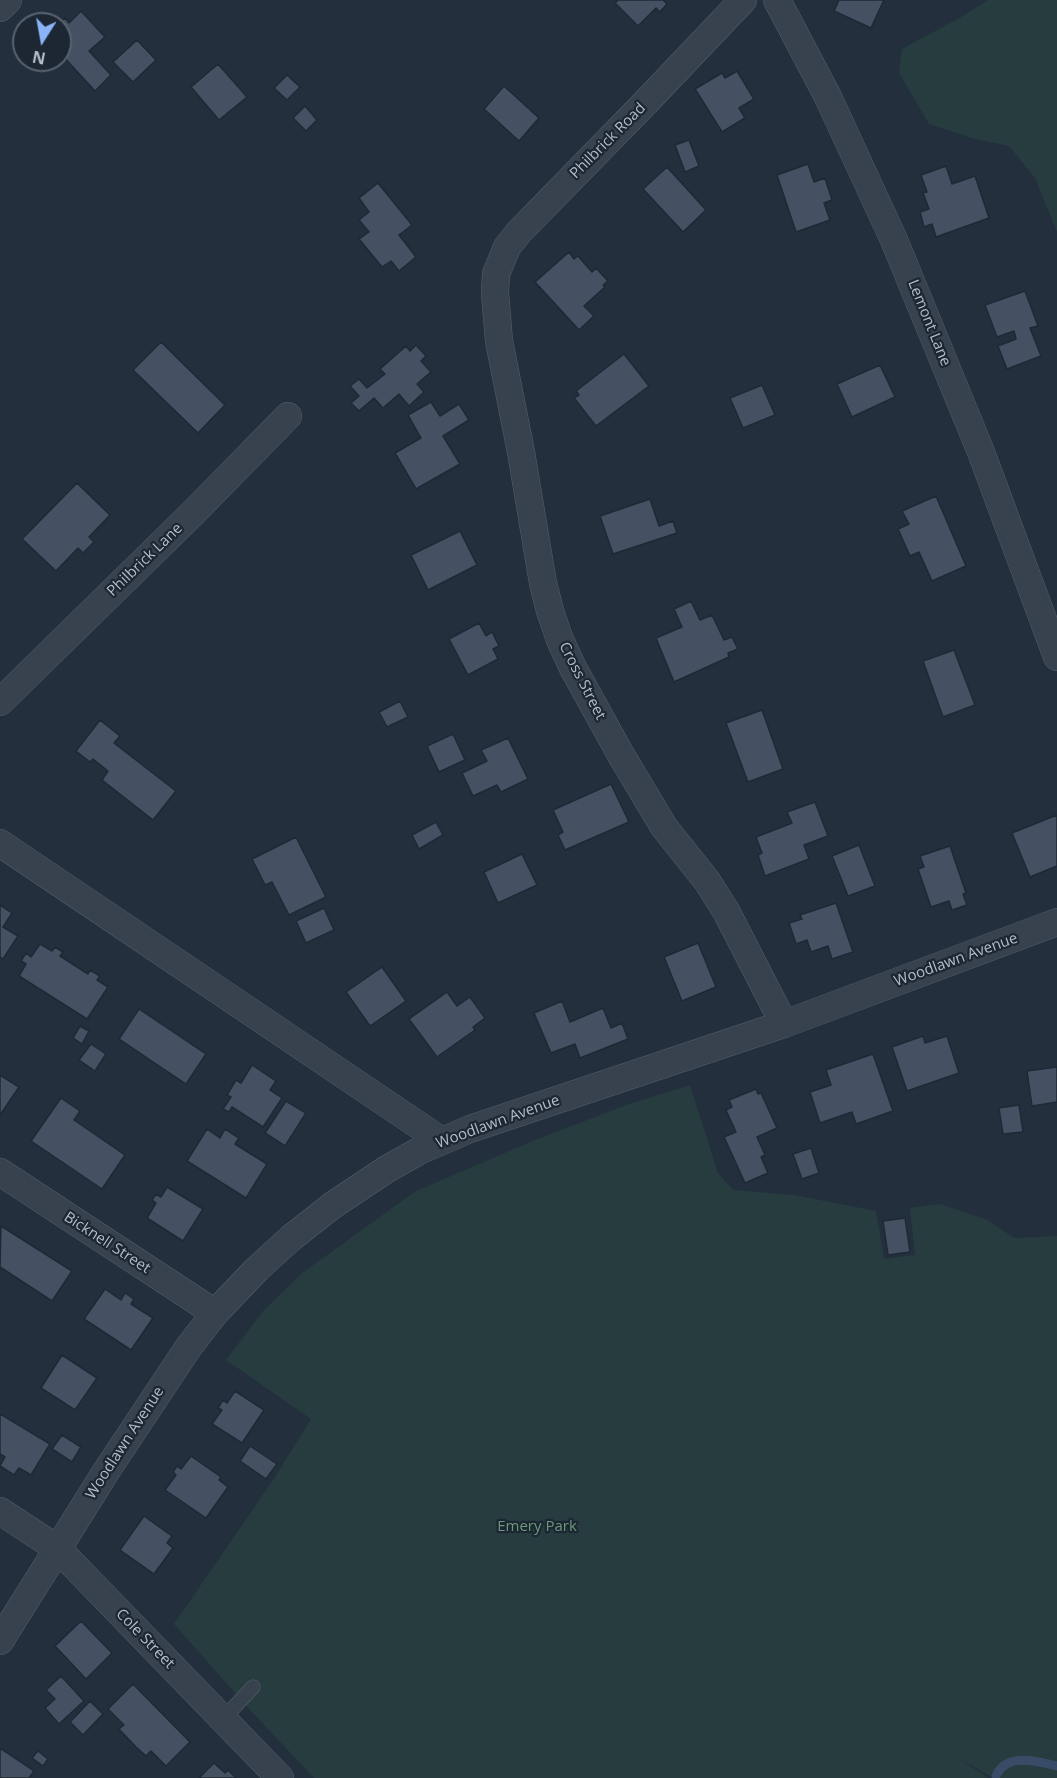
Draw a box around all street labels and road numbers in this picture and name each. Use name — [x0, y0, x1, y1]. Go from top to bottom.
street label: Philbrick Road — [566, 99, 650, 183]
street label: Lemont Lane — [904, 277, 954, 369]
street label: Philbrick Lane — [104, 520, 186, 600]
street label: Cross Street — [555, 639, 609, 723]
street label: Woodlawn Avenue — [892, 929, 1020, 991]
street label: Woodlawn Avenue — [434, 1091, 562, 1153]
street label: Bicknell Street — [60, 1208, 154, 1278]
street label: Woodlawn Avenue — [82, 1384, 168, 1502]
street label: Cole Street — [112, 1605, 178, 1673]

